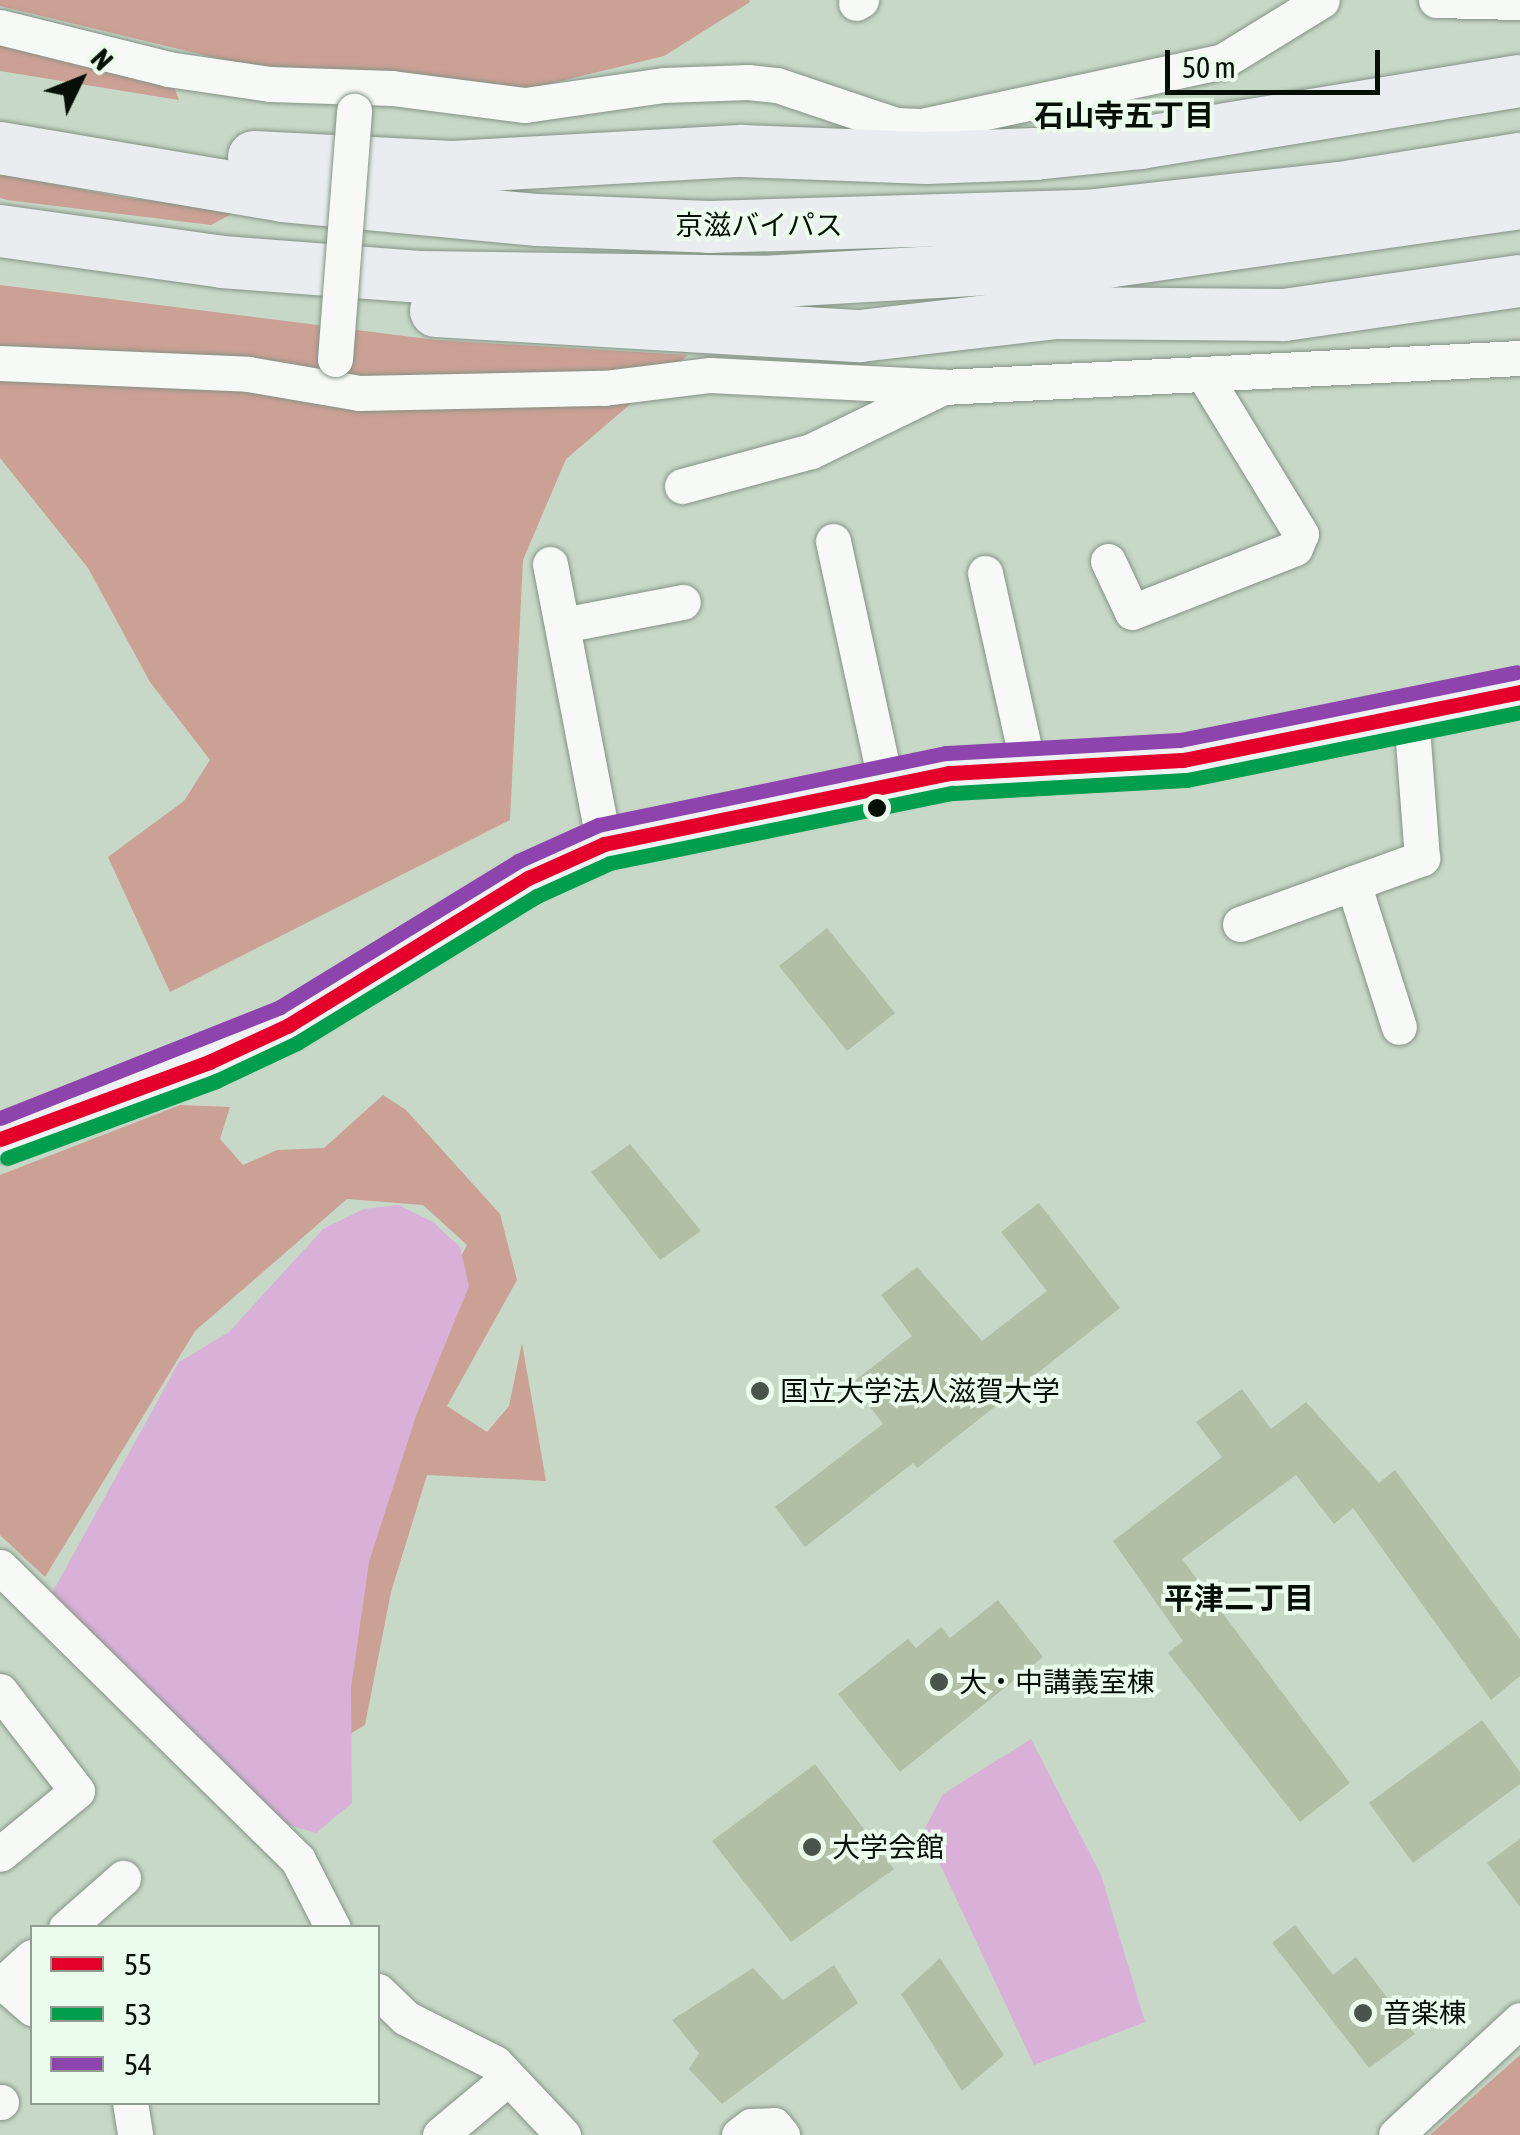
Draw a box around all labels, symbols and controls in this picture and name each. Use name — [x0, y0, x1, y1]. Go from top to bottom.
north arrow — [30, 30, 130, 130]
scale bar — [1170, 30, 1385, 92]
text: N — [85, 43, 119, 76]
text: 50 m — [1182, 50, 1236, 84]
district label: 石山寺五丁目 — [1034, 97, 1214, 133]
street label: 京滋バイパス — [675, 208, 843, 242]
unlabelled marker — [867, 798, 887, 818]
place label: 国立大学法人滋賀大学 — [780, 1374, 1060, 1408]
marker: 国立大学法人滋賀大学 — [749, 1380, 771, 1402]
district label: 平津二丁目 — [1164, 1580, 1314, 1616]
place label: 大・中講義室棟 — [959, 1665, 1155, 1699]
marker: 大・中講義室棟 — [928, 1671, 950, 1693]
place label: 大学会館 — [832, 1830, 944, 1864]
marker: 大学会館 — [801, 1836, 823, 1858]
legend — [30, 1925, 380, 2105]
text: 55 — [124, 1947, 152, 1981]
place label: 音楽棟 — [1383, 1996, 1467, 2030]
text: 53 — [124, 1997, 152, 2031]
marker: 音楽棟 — [1352, 2002, 1374, 2024]
text: 54 — [124, 2047, 152, 2081]

